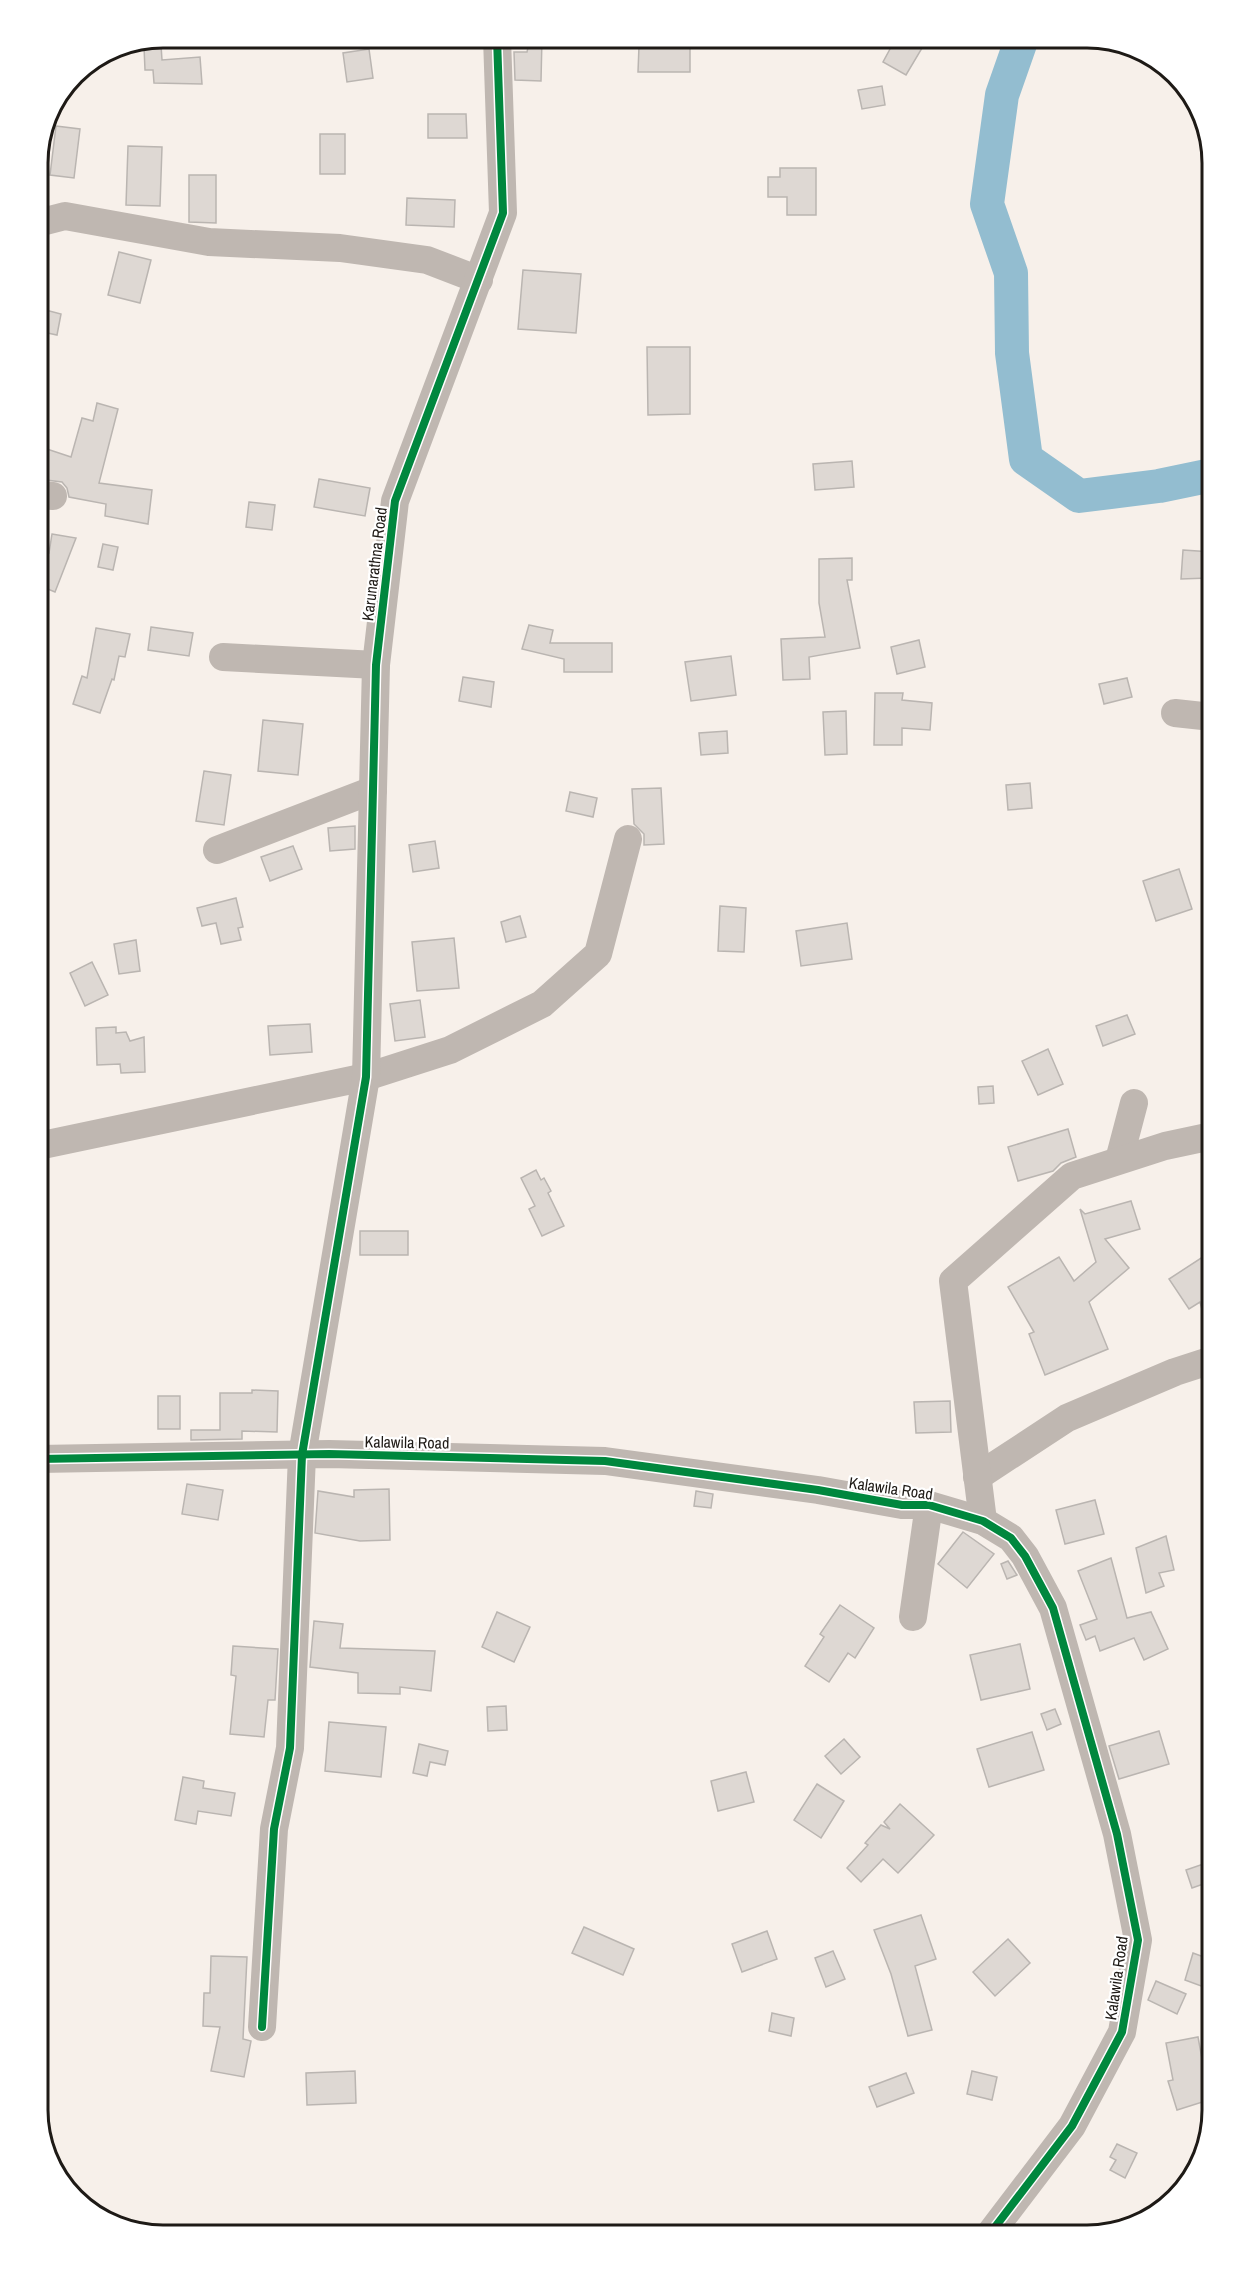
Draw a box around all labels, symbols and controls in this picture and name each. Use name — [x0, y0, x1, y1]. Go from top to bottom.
street label: Karunarathna Road — [356, 506, 392, 622]
street label: Kalawila Road — [365, 1430, 449, 1454]
street label: Kalawila Road — [848, 1471, 934, 1505]
street label: Kalawila Road — [1099, 1935, 1133, 2021]

